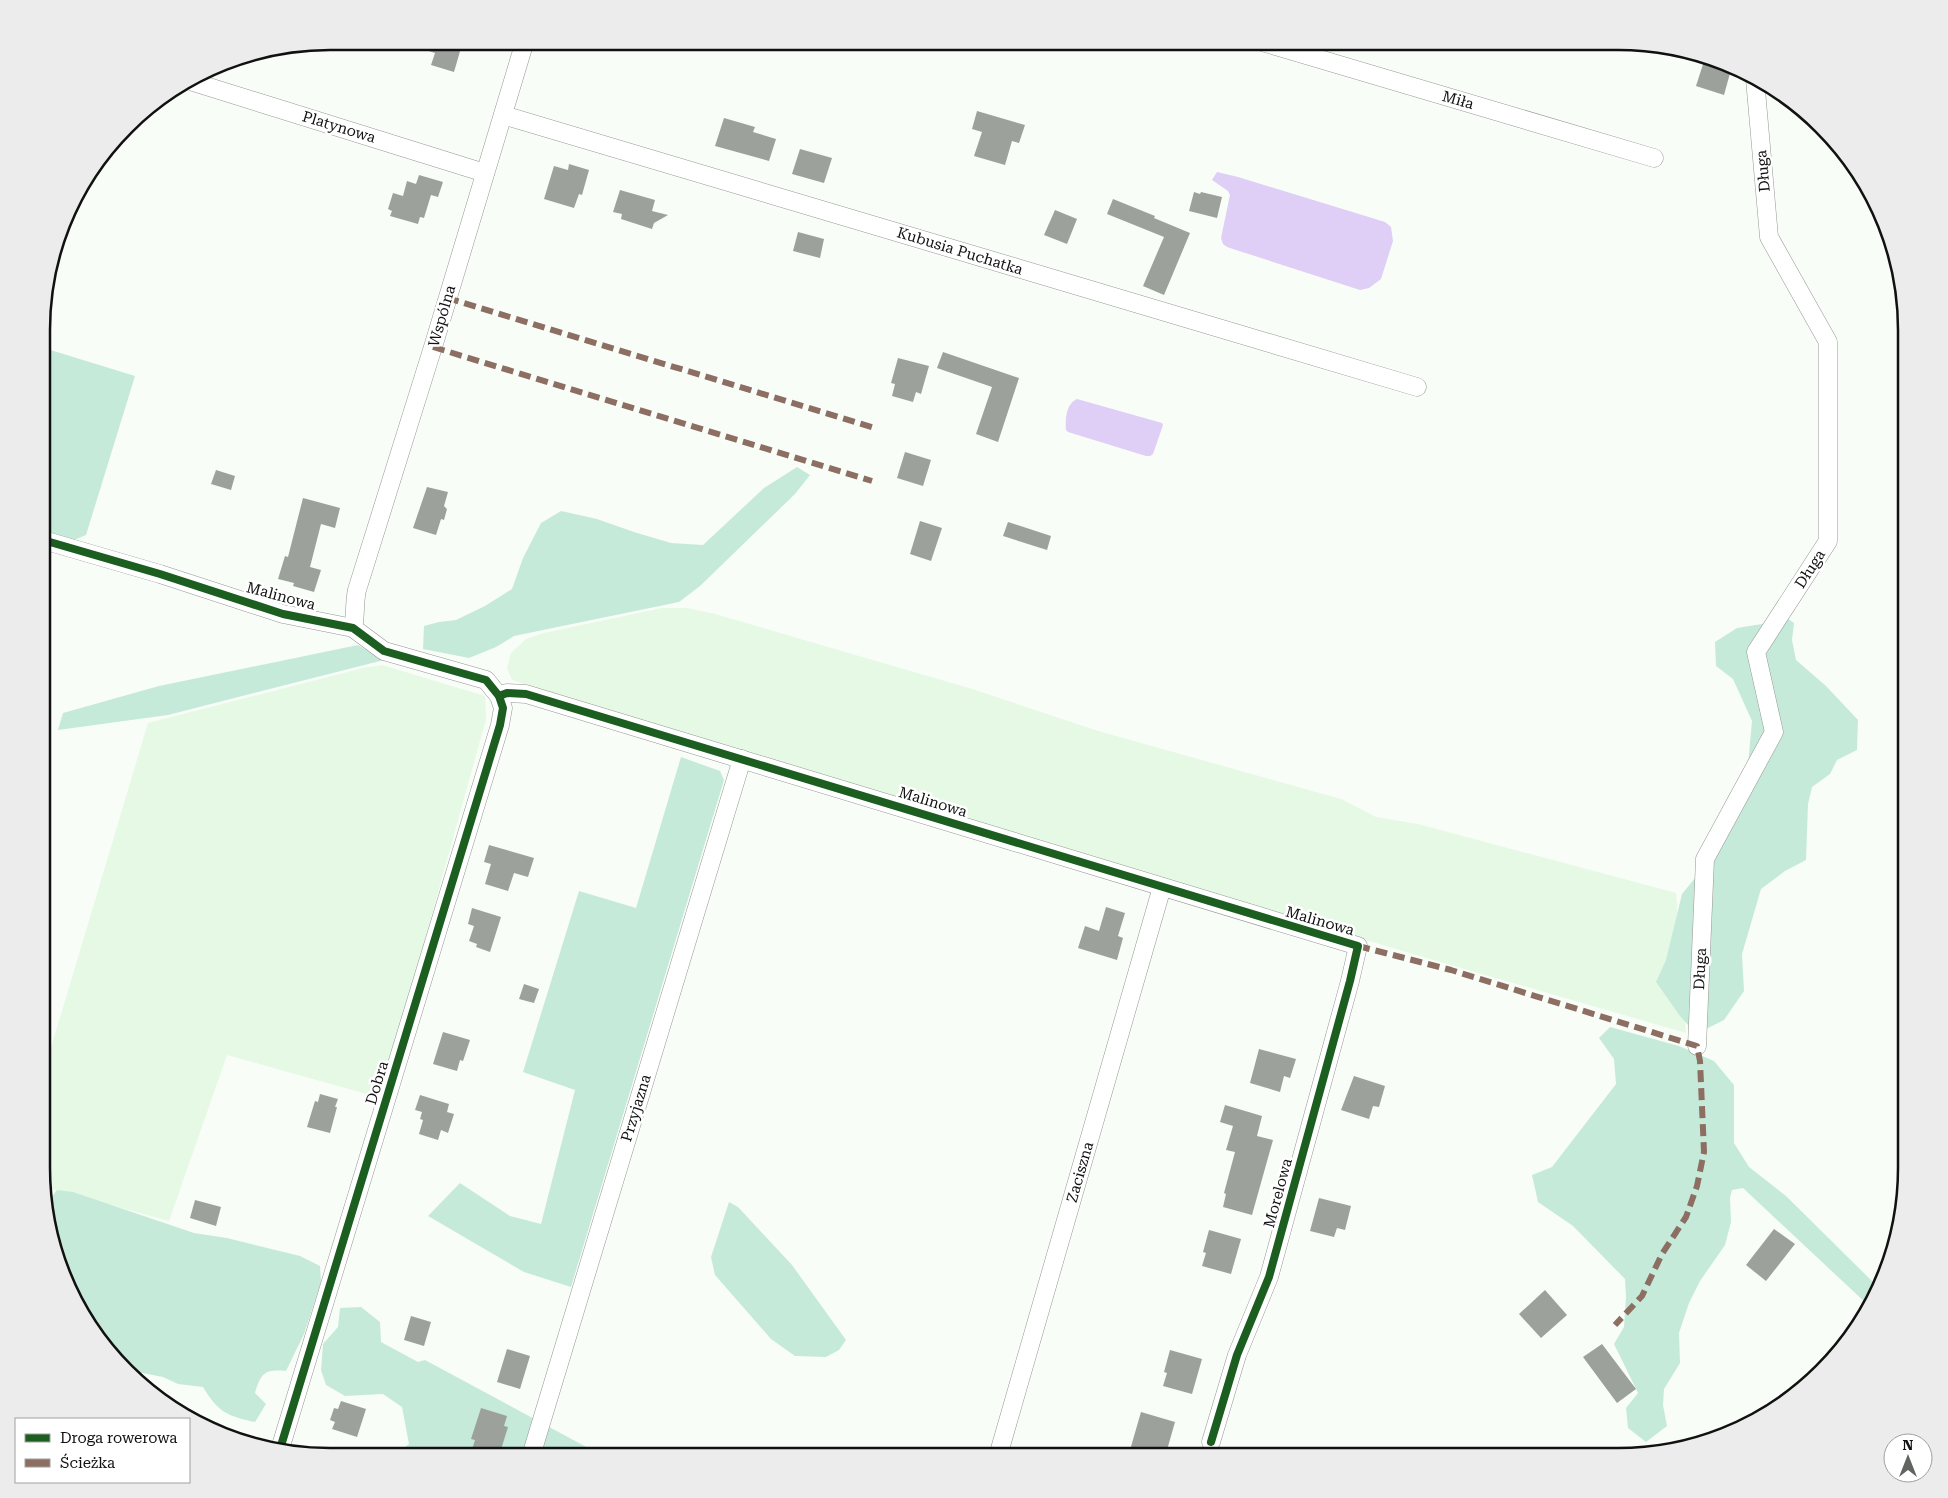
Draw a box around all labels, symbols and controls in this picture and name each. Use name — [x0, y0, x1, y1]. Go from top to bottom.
street label: Miła — [1440, 87, 1476, 113]
street label: Platynowa — [300, 107, 378, 147]
street label: Długa — [1752, 149, 1774, 193]
street label: Kubusia Puchatka — [895, 223, 1025, 279]
street label: Wspólna — [425, 283, 459, 349]
street label: Długa — [1791, 546, 1829, 592]
street label: Malinowa — [245, 578, 317, 614]
street label: Malinowa — [897, 783, 969, 821]
street label: Malinowa — [1284, 903, 1356, 939]
street label: Długa — [1690, 947, 1710, 991]
street label: Dobra — [362, 1059, 392, 1107]
street label: Przyjazna — [617, 1072, 655, 1144]
street label: Zaciszna — [1063, 1139, 1097, 1205]
street label: Morelowa — [1260, 1156, 1296, 1230]
legend — [15, 1418, 190, 1483]
text: Droga rowerowa — [60, 1429, 177, 1447]
north arrow — [1883, 1433, 1933, 1483]
text: N — [1903, 1437, 1914, 1453]
text: Ścieżka — [60, 1453, 115, 1472]

